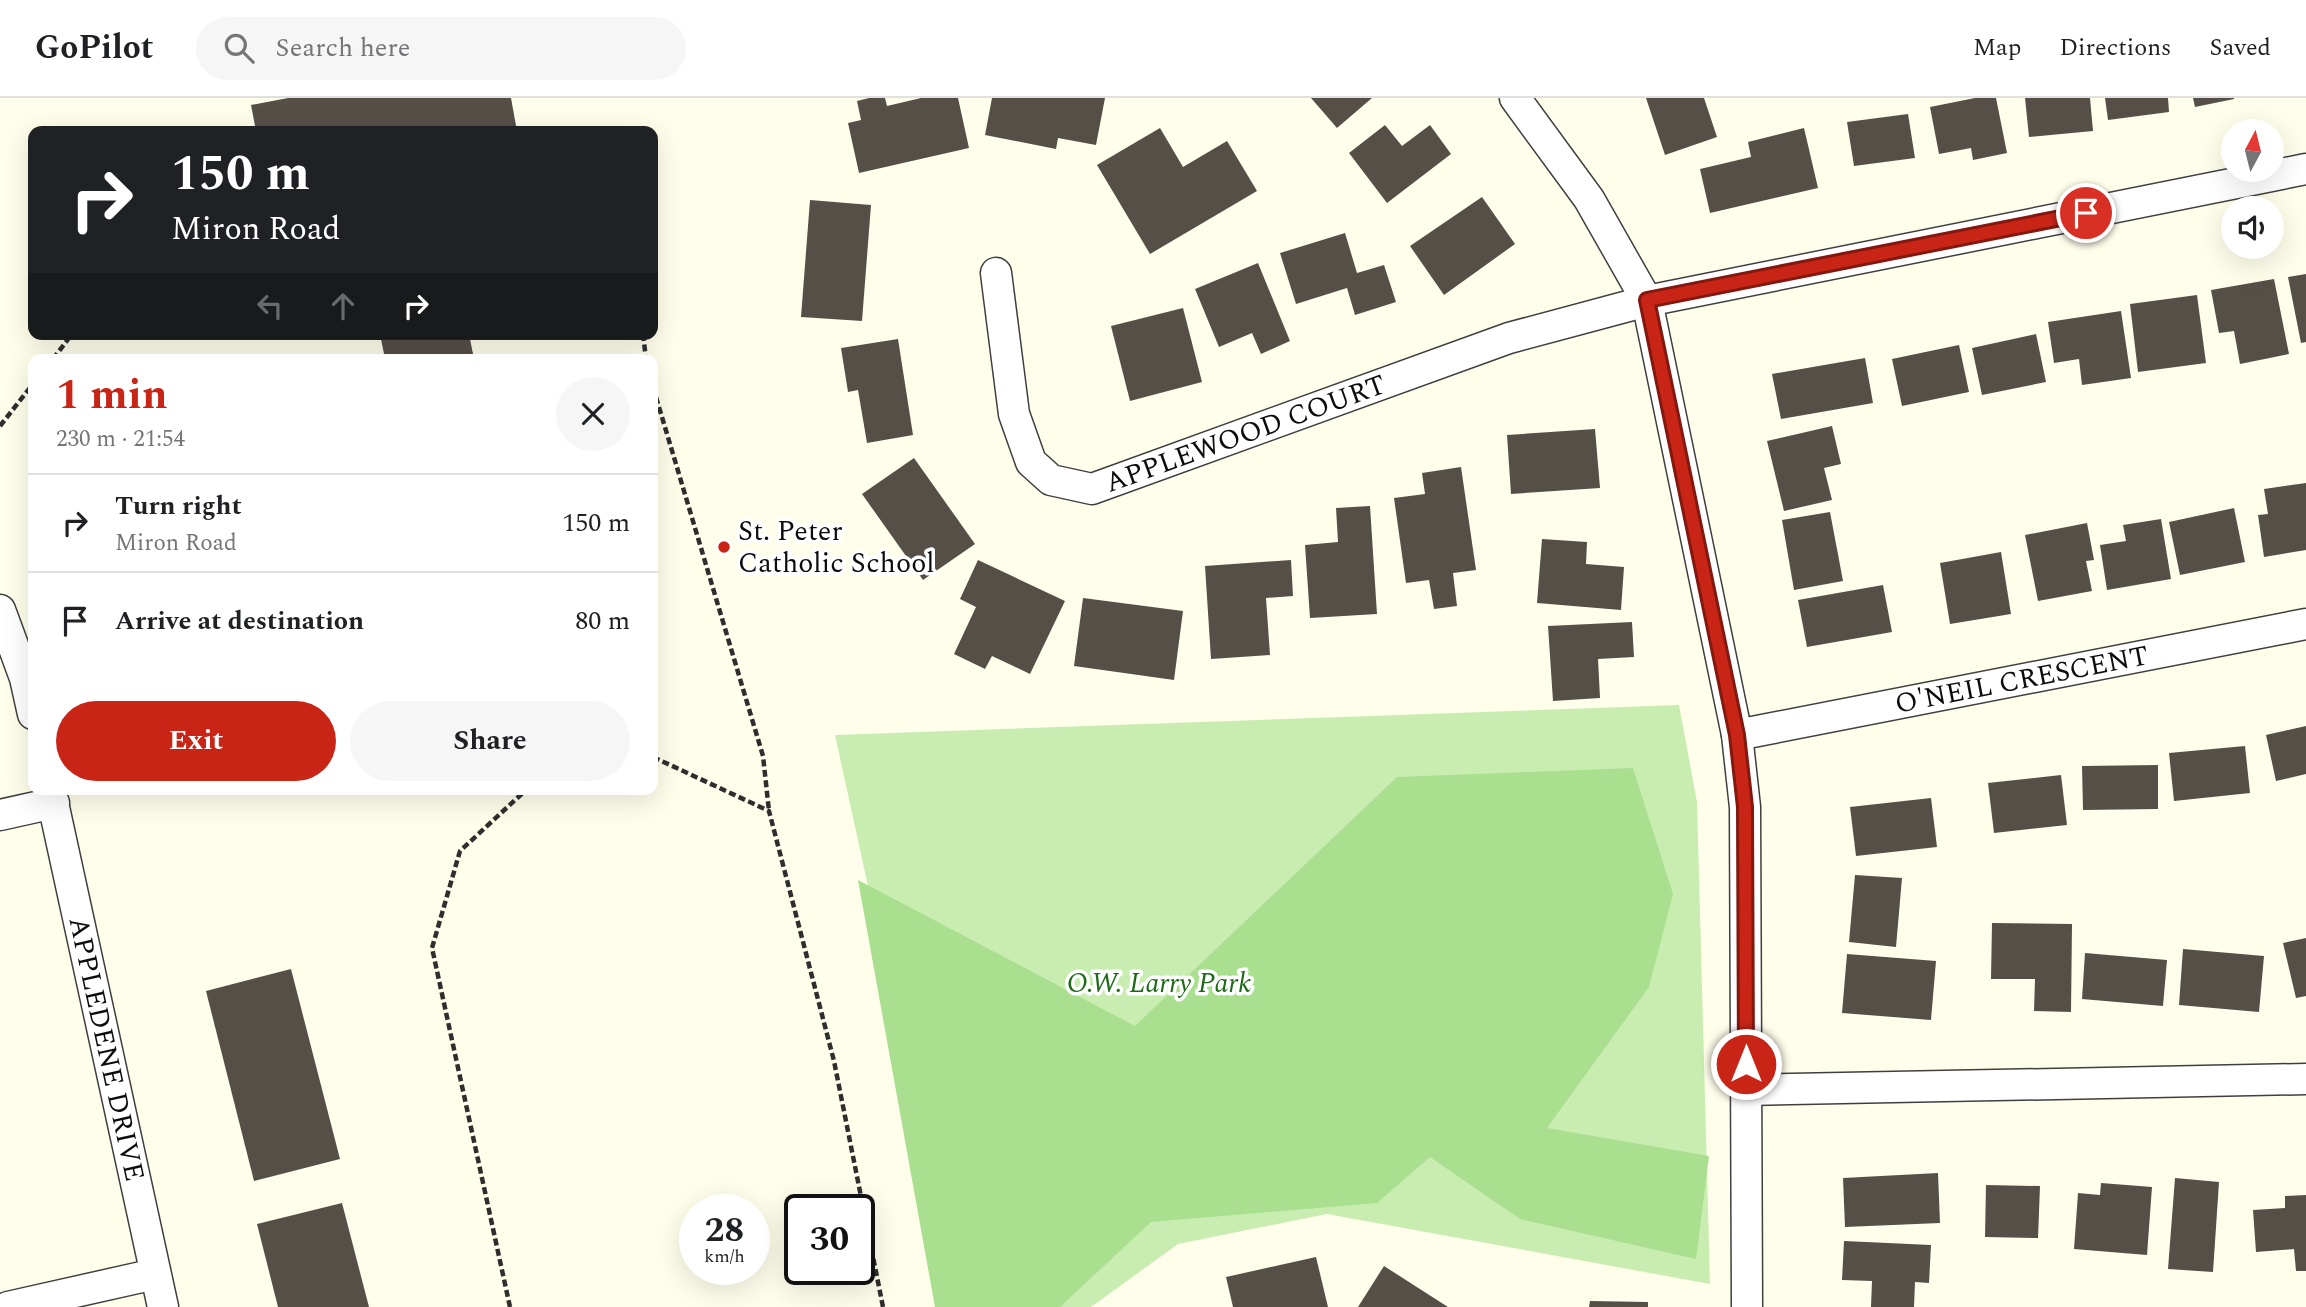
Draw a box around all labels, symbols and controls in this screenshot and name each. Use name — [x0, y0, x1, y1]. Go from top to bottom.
search box — [196, 17, 686, 80]
text: GoPilot — [35, 23, 154, 73]
text: Search here — [276, 28, 410, 68]
icon: search — [220, 29, 258, 67]
text: Map — [1973, 30, 2021, 66]
text: Directions — [2059, 30, 2171, 66]
text: Saved — [2209, 30, 2271, 66]
north arrow — [2221, 119, 2284, 182]
map controls — [2221, 119, 2284, 259]
text: 150 m — [171, 137, 310, 212]
icon: right — [56, 154, 147, 245]
pin — [2056, 183, 2116, 243]
icon: arrive — [2067, 194, 2105, 232]
button: sound — [2221, 196, 2284, 259]
text: Miron Road — [171, 205, 340, 254]
icon: left — [251, 287, 289, 325]
icon: ahead — [324, 287, 362, 325]
icon: right — [397, 287, 435, 325]
street label: APPLEWOOD COURT — [1099, 363, 1392, 504]
text: 1 min — [56, 364, 168, 427]
button: close — [556, 377, 630, 451]
text: 230 m · 21:54 — [56, 422, 185, 457]
text: Turn right — [115, 486, 242, 526]
text: 150 m — [562, 503, 630, 543]
icon: right — [56, 504, 94, 542]
place label: St. Peter Catholic School — [738, 510, 935, 585]
text: Miron Road — [115, 526, 237, 561]
marker: St. Peter Catholic School — [716, 539, 732, 555]
text: Arrive at destination — [115, 601, 364, 641]
text: 80 m — [575, 601, 630, 641]
icon: arrive — [56, 602, 94, 640]
street label: O'NEIL CRESCENT — [1891, 634, 2152, 725]
button: Exit — [56, 701, 336, 781]
button: Share — [350, 701, 630, 781]
street label: APPLEDENE DRIVE — [57, 912, 156, 1185]
park label: O.W. Larry Park — [1067, 962, 1251, 1005]
position arrow — [1709, 1027, 1783, 1101]
speed limit sign: 30 — [784, 1194, 875, 1285]
text: 28 — [705, 1204, 744, 1257]
text: km/h — [704, 1243, 745, 1270]

